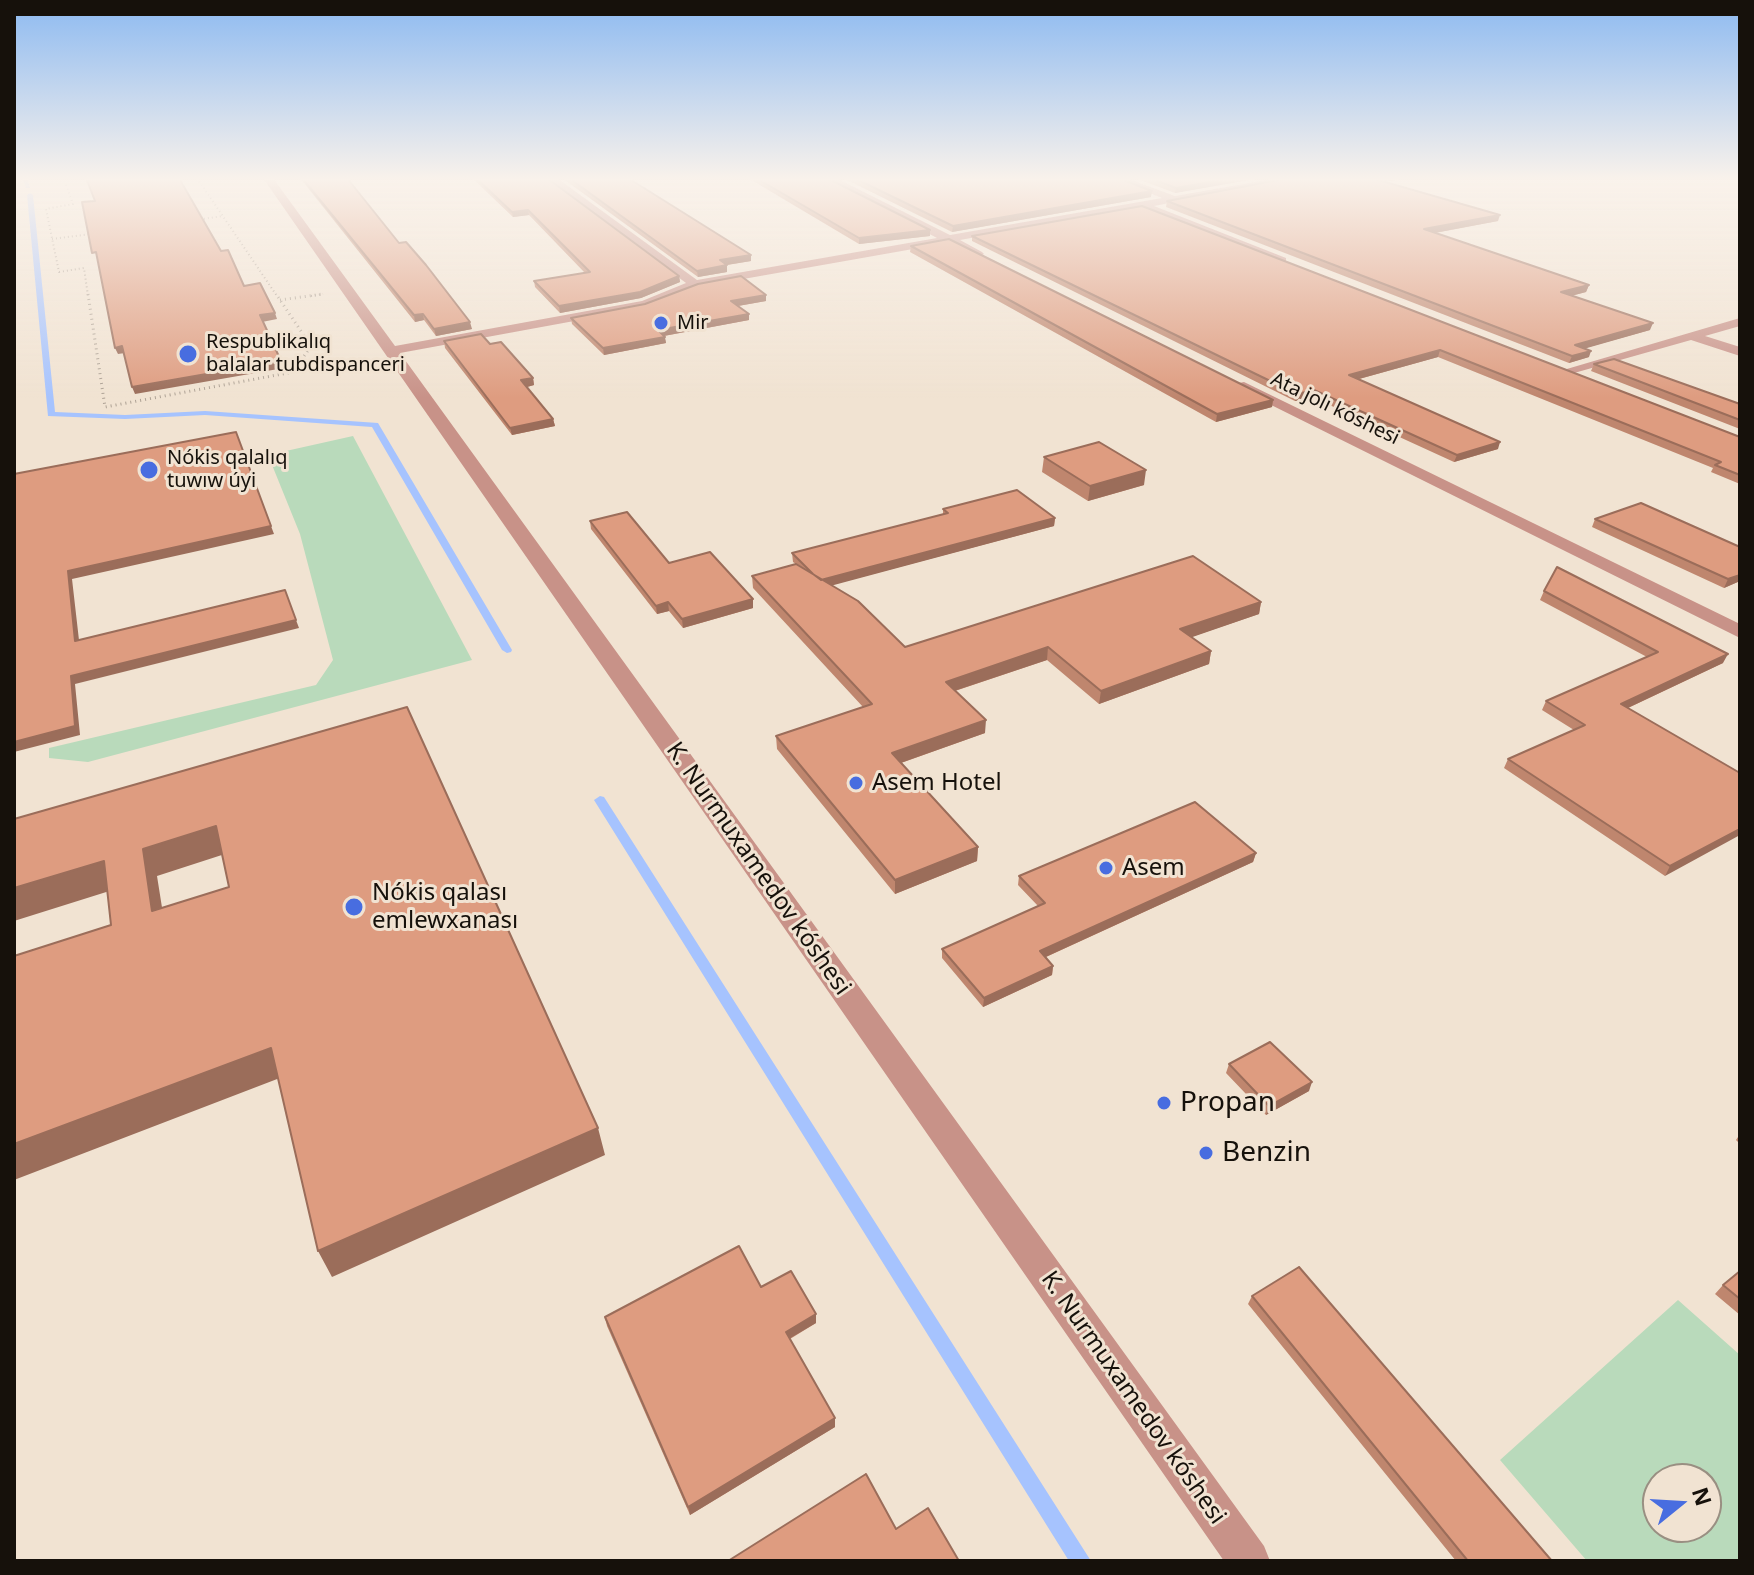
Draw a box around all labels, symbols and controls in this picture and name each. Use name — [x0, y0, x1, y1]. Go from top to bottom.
place label: Mir — [677, 311, 709, 335]
marker: Mir — [652, 314, 670, 332]
place label: Respublikalıq balalar tubdispanceri — [206, 330, 405, 377]
marker: Respublikalıq balalar tubdispanceri — [177, 343, 199, 365]
street label: Ata jolı kóshesi — [1267, 368, 1403, 450]
place label: Nókis qalalıq tuwıw úyi — [167, 446, 287, 493]
marker: Nókis qalalıq tuwıw úyi — [138, 459, 160, 481]
street label: K. Nurmuxamedov kóshesi — [660, 737, 856, 1001]
place label: Asem Hotel — [872, 769, 1002, 797]
marker: Asem Hotel — [847, 774, 865, 792]
place label: Asem — [1122, 854, 1185, 882]
marker: Asem — [1097, 859, 1115, 877]
place label: Nókis qalası emlewxanası — [372, 879, 518, 935]
marker: Nókis qalası emlewxanası — [343, 896, 365, 918]
place label: Propan — [1180, 1086, 1275, 1120]
marker: Propan — [1155, 1094, 1173, 1112]
place label: Benzin — [1222, 1136, 1311, 1170]
marker: Benzin — [1197, 1144, 1215, 1162]
street label: K. Nurmuxamedov kóshesi — [1035, 1266, 1231, 1530]
north arrow — [1642, 1463, 1722, 1543]
text: N — [1686, 1483, 1720, 1509]

